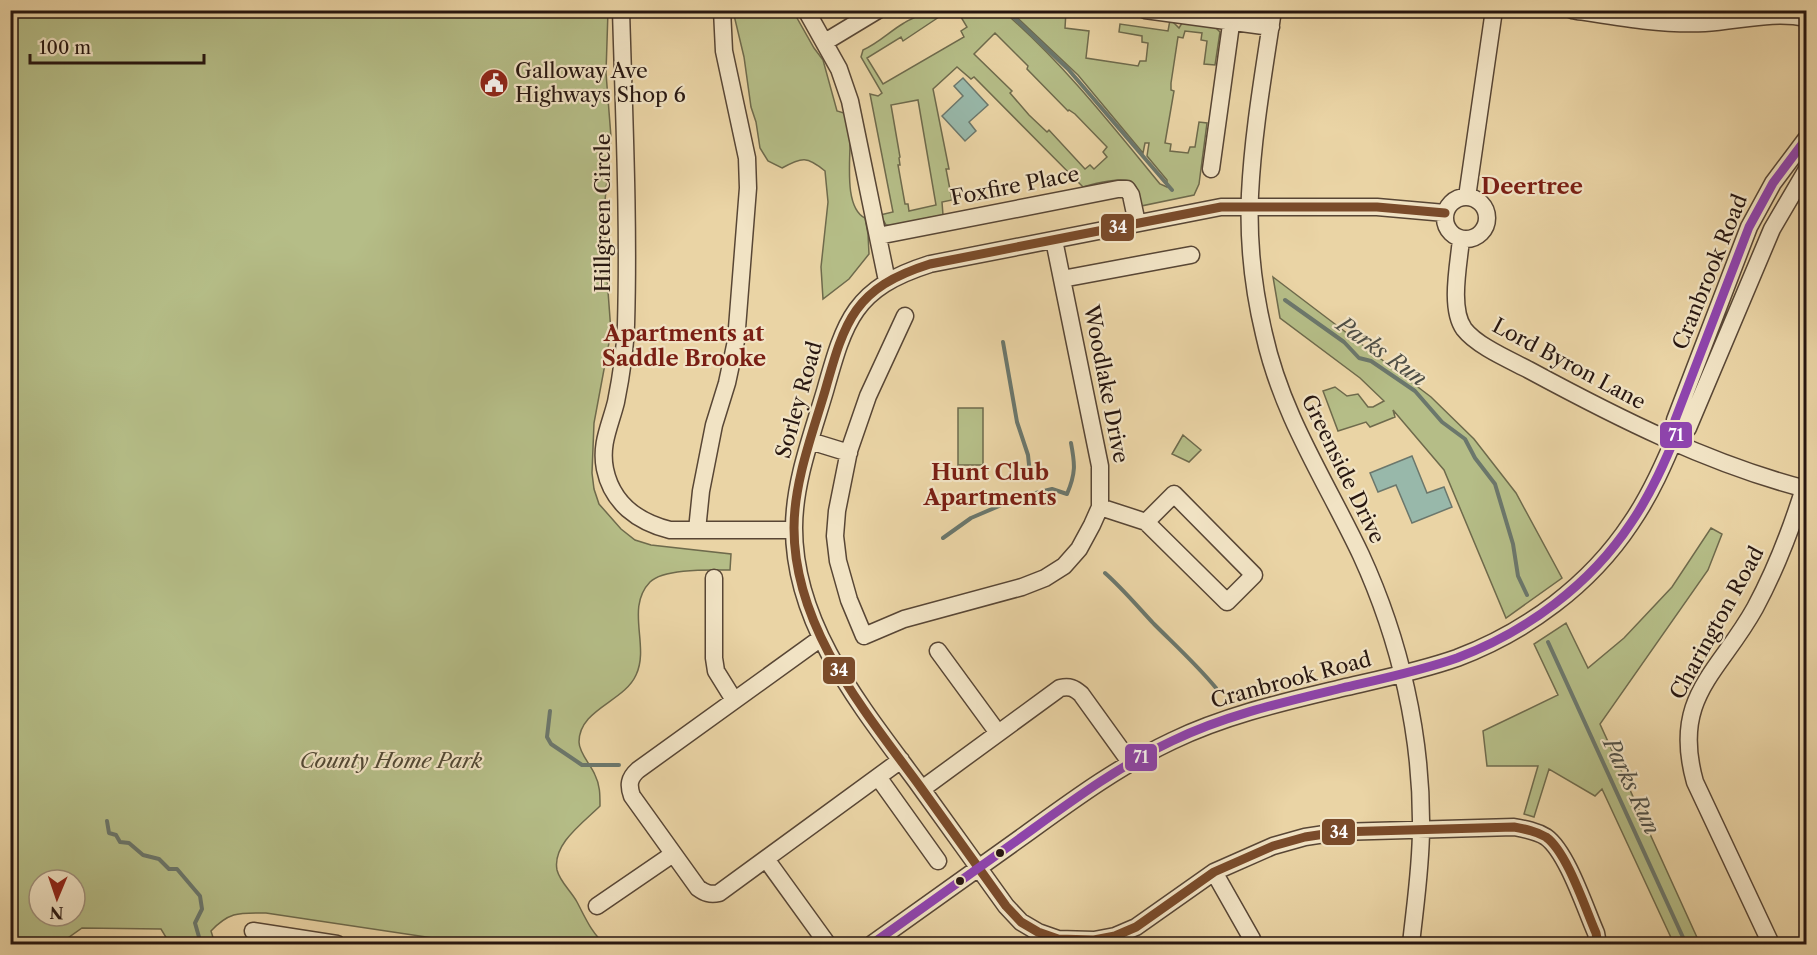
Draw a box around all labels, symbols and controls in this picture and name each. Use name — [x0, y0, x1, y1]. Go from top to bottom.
scale bar — [30, 27, 204, 65]
text: 100 m — [39, 37, 91, 59]
place label: Galloway Ave Highways Shop 6 — [515, 58, 686, 107]
public building icon: Galloway Ave Highways Shop 6 — [478, 67, 510, 99]
street label: Hillgreen Circle — [590, 134, 615, 292]
street label: Foxfire Place — [949, 161, 1081, 210]
district label: Deertree — [1481, 173, 1583, 200]
street label: Cranbrook Road — [1667, 190, 1752, 353]
line badge: 34 — [1100, 213, 1135, 242]
text: 34 — [1109, 217, 1127, 237]
street label: Woodlake Drive — [1079, 302, 1134, 465]
water label: Parks Run — [1330, 309, 1432, 392]
street label: Lord Byron Lane — [1488, 313, 1650, 414]
district label: Apartments at Saddle Brooke — [602, 320, 766, 372]
street label: Sorley Road — [770, 338, 827, 461]
street label: Greenside Drive — [1297, 390, 1390, 547]
line badge: 71 — [1659, 421, 1693, 449]
text: 71 — [1668, 425, 1685, 445]
district label: Hunt Club Apartments — [922, 459, 1057, 511]
street label: Charington Road — [1664, 542, 1769, 704]
street label: Cranbrook Road — [1208, 646, 1374, 713]
line badge: 34 — [822, 656, 856, 685]
text: 34 — [830, 660, 848, 680]
water label: Parks Run — [1597, 732, 1666, 839]
line badge: 71 — [1124, 743, 1158, 772]
text: 71 — [1133, 747, 1150, 767]
park label: County Home Park — [300, 748, 482, 773]
line badge: 34 — [1321, 818, 1356, 846]
text: 34 — [1330, 822, 1348, 842]
unlabelled marker — [994, 847, 1006, 859]
north arrow — [27, 868, 87, 928]
unlabelled marker — [954, 875, 966, 887]
text: N — [49, 903, 64, 923]

